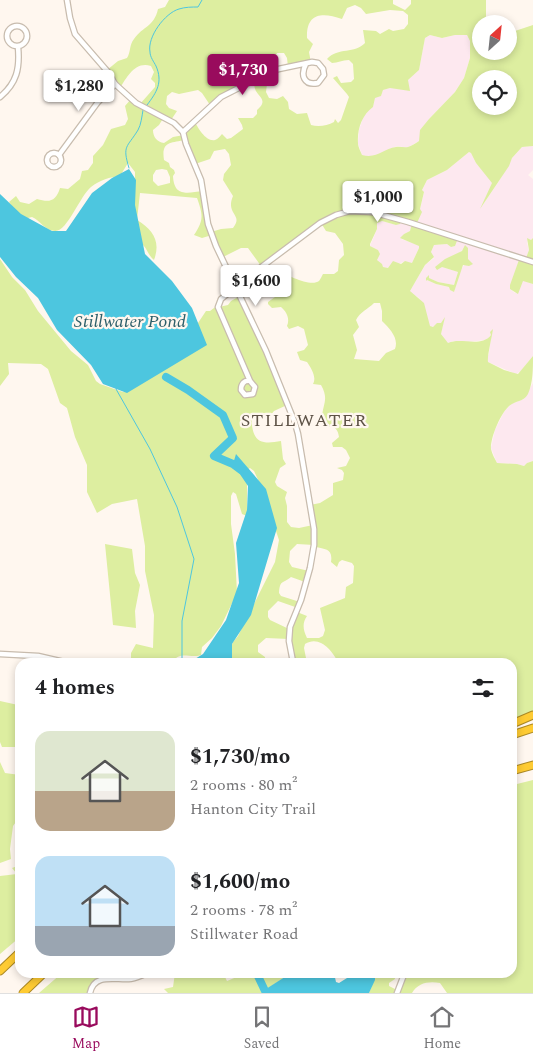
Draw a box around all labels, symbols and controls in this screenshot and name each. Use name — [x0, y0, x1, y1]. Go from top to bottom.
north arrow — [472, 15, 518, 60]
map controls — [472, 15, 517, 115]
pin: $1,730 — [202, 54, 284, 96]
text: $1,730 — [218, 58, 268, 82]
pin: $1,280 — [38, 70, 120, 112]
button: locate — [472, 70, 517, 115]
text: $1,280 — [54, 74, 104, 98]
pin: $1,000 — [337, 180, 419, 223]
text: $1,000 — [353, 185, 403, 209]
pin: $1,600 — [215, 264, 297, 307]
text: $1,600 — [231, 269, 281, 293]
water label: Stillwater Pond — [74, 308, 186, 335]
district label: STILLWATER — [241, 407, 367, 434]
text: 4 homes — [35, 672, 115, 704]
icon: filters — [469, 674, 497, 702]
text: $1,730/mo — [190, 741, 290, 773]
icon: home — [75, 751, 135, 811]
text: 2 rooms · 80 m² — [190, 773, 297, 797]
text: Hanton City Trail — [190, 797, 316, 821]
text: $1,600/mo — [190, 866, 290, 898]
icon: home — [75, 876, 135, 936]
text: 2 rooms · 78 m² — [190, 898, 297, 922]
text: Stillwater Road — [190, 922, 298, 946]
tab: Map — [72, 1003, 100, 1054]
tab: Saved — [244, 1003, 280, 1054]
tab: Home — [423, 1003, 461, 1054]

